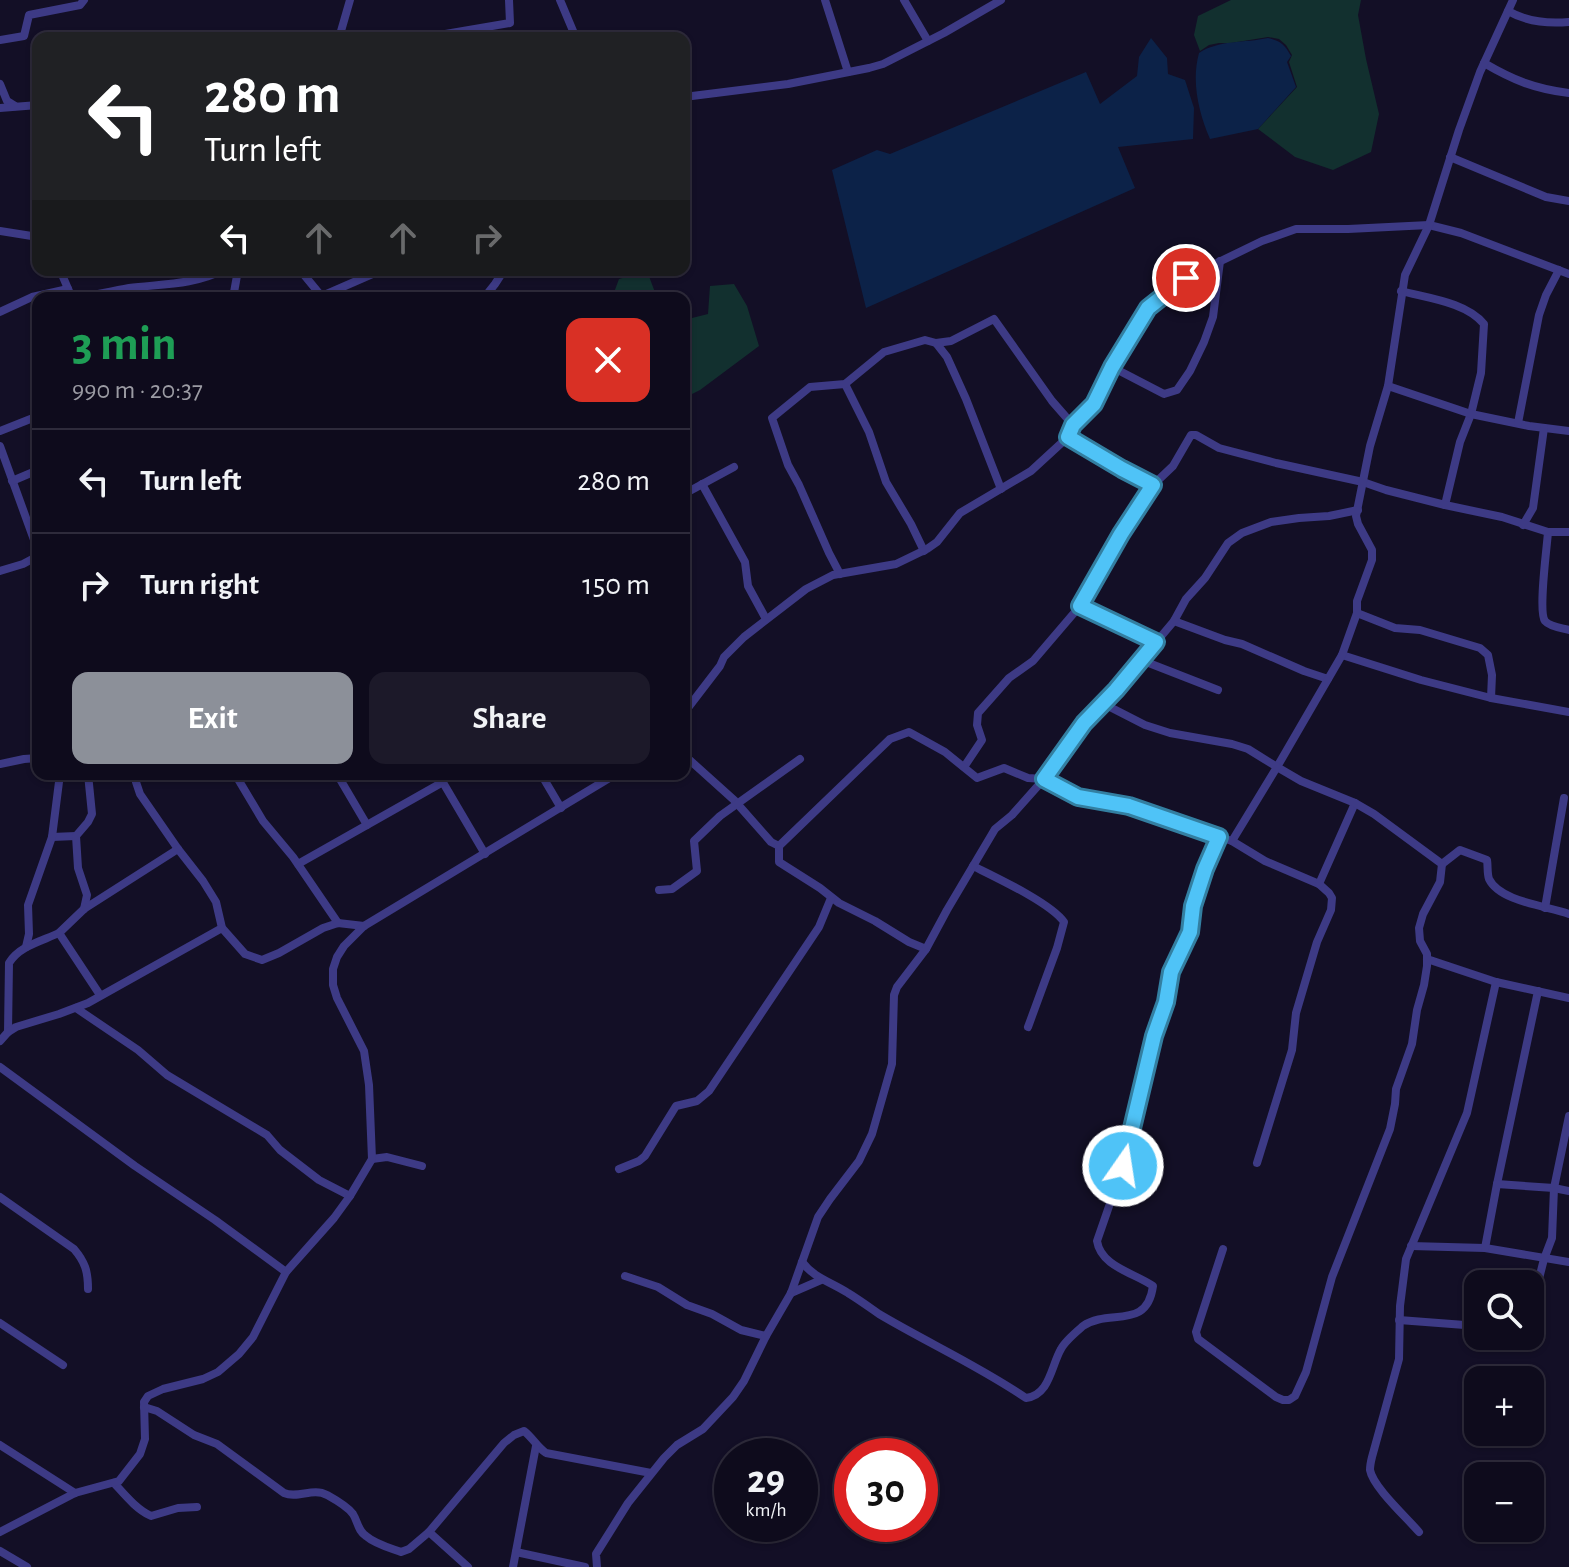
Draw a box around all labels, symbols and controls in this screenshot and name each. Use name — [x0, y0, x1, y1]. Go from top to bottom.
icon: left — [72, 64, 176, 168]
text: 280 m — [204, 67, 341, 123]
text: Turn left — [204, 132, 321, 168]
icon: left — [213, 216, 257, 260]
icon: ahead — [297, 216, 341, 260]
icon: ahead — [381, 216, 425, 260]
icon: right — [465, 216, 509, 260]
pin — [1152, 244, 1220, 312]
icon: arrive — [1164, 256, 1208, 300]
button: close — [566, 318, 650, 402]
text: 3 min — [72, 321, 177, 369]
text: 990 m · 20:37 — [72, 377, 203, 403]
icon: left — [72, 459, 116, 503]
text: Turn left — [140, 466, 241, 496]
text: 280 m — [577, 466, 650, 496]
icon: right — [72, 563, 116, 607]
text: Turn right — [140, 570, 259, 600]
text: 150 m — [582, 570, 650, 600]
button: Exit — [72, 672, 353, 764]
button: Share — [369, 672, 650, 764]
position arrow — [1081, 1124, 1165, 1208]
map controls — [1464, 1270, 1544, 1542]
button: search — [1464, 1270, 1544, 1350]
button: + — [1464, 1366, 1544, 1446]
speed limit sign: 30 — [834, 1438, 938, 1542]
text: 29 — [747, 1460, 785, 1500]
button: − — [1464, 1462, 1544, 1542]
text: km/h — [745, 1500, 787, 1520]

